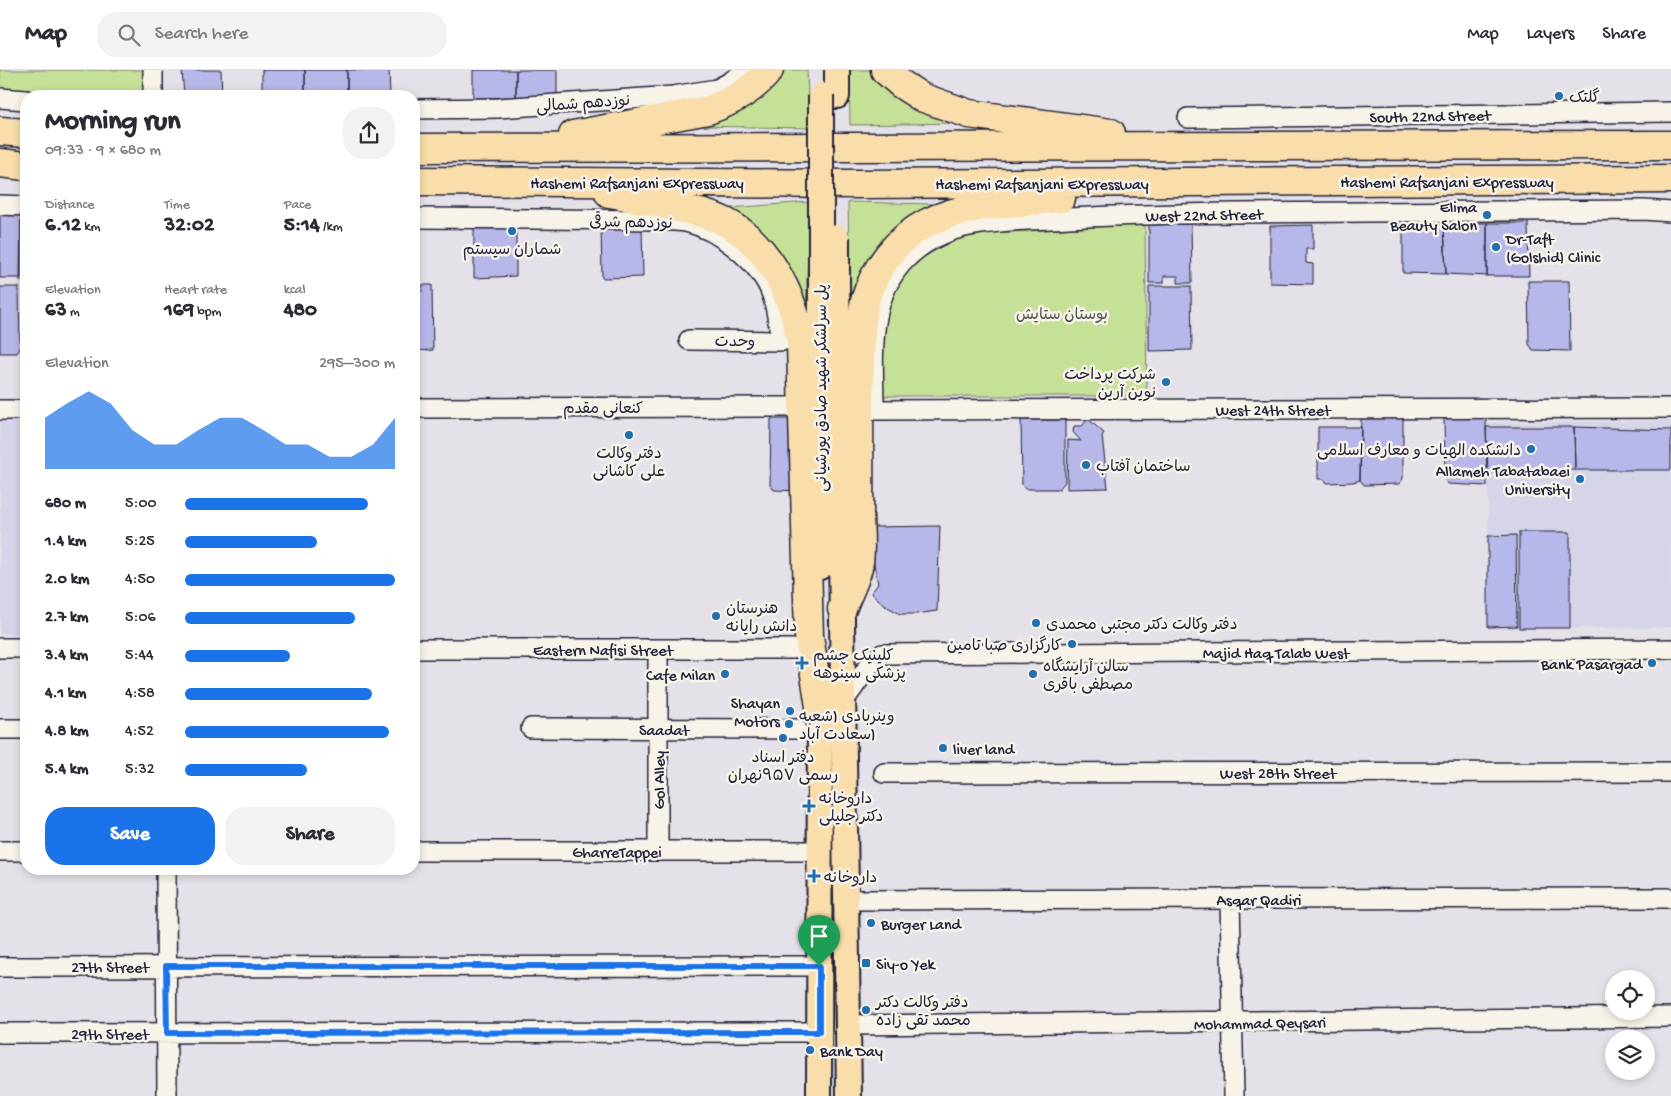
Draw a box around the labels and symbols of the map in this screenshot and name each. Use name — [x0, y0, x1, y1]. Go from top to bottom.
place label: گلتک — [1569, 87, 1600, 109]
marker: گلتک — [1553, 90, 1565, 102]
street label: نوزدهم شمالی — [536, 93, 631, 118]
street label: South 22nd Street — [1369, 108, 1492, 129]
street label: Hashemi Rafsanjani Expressway — [1340, 175, 1554, 194]
street label: Hashemi Rafsanjani Expressway — [530, 176, 744, 195]
street label: Hashemi Rafsanjani Expressway — [935, 177, 1149, 196]
place label: Elima Beauty Salon — [1389, 200, 1478, 237]
street label: West 22nd Street — [1145, 207, 1264, 228]
marker: Elima Beauty Salon — [1481, 209, 1493, 221]
street label: نوزدهم شرقی — [589, 210, 673, 235]
marker: شماران سیستم — [506, 225, 518, 237]
place label: Dr-Taft (Golshid) Clinic — [1505, 232, 1601, 269]
marker: Dr-Taft (Golshid) Clinic — [1490, 241, 1502, 253]
place label: شماران سیستم — [463, 242, 561, 261]
street label: پل سرلشکر شهید صادق پورشیانی — [814, 284, 833, 492]
park label: بوستان ستایش — [1016, 307, 1108, 326]
street label: وحدت — [714, 334, 755, 353]
place label: شرکت پرداخت نوین آرین — [1064, 367, 1156, 404]
marker: شرکت پرداخت نوین آرین — [1160, 376, 1172, 388]
street label: کنعانی مقدم — [563, 401, 643, 420]
street label: West 24th Street — [1215, 403, 1332, 422]
marker: دفتر وکالت علی کاشانی — [623, 429, 635, 441]
place label: دانشکده الهیات و معارف اسلامی — [1317, 443, 1521, 462]
marker: دانشکده الهیات و معارف اسلامی — [1525, 443, 1537, 455]
place label: دفتر وکالت علی کاشانی — [593, 446, 665, 483]
place label: ساختمان آفتاب — [1096, 458, 1191, 478]
marker: ساختمان آفتاب — [1080, 459, 1092, 471]
place label: Allameh Tabatabaei University — [1436, 464, 1570, 501]
marker: Allameh Tabatabaei University — [1574, 473, 1586, 485]
place label: هنرستان دانش رایانه — [726, 601, 797, 638]
marker: هنرستان دانش رایانه — [710, 610, 722, 622]
marker: دفتر وکالت دکتر مجتبی محمدی — [1030, 617, 1042, 629]
place label: دفتر وکالت دکتر مجتبی محمدی — [1046, 617, 1237, 636]
place label: کارگزاری صبا تامین — [947, 635, 1062, 657]
marker: کارگزاری صبا تامین — [1066, 638, 1078, 650]
street label: Eastern Nafisi Street — [533, 643, 675, 662]
street label: Majid Haq Talab West — [1203, 646, 1351, 665]
place label: کلینیک چشم پزشکی سینوهه — [813, 648, 906, 685]
marker: کلینیک چشم پزشکی سینوهه — [795, 656, 809, 670]
place label: سالن آرایشگاه مصطفی باقری — [1043, 656, 1133, 696]
place label: Bank Pasargad — [1540, 657, 1644, 676]
marker: Bank Pasargad — [1646, 657, 1658, 669]
place label: Cafe Milan — [646, 668, 715, 687]
marker: Cafe Milan — [719, 668, 731, 680]
marker: سالن آرایشگاه مصطفی باقری — [1027, 668, 1039, 680]
place label: Shayan Motors — [731, 696, 781, 733]
marker: Shayan Motors — [784, 705, 796, 717]
place label: وینربادی (شعبه سعادت آباد) — [799, 709, 895, 746]
marker: وینربادی (شعبه سعادت آباد) — [783, 718, 795, 730]
street label: Saadat — [639, 723, 690, 742]
marker: دفتر اسناد رسمی ۹۵۷تهران — [777, 732, 789, 744]
marker: liver land — [937, 742, 949, 754]
place label: liver land — [953, 742, 1016, 761]
place label: دفتر اسناد رسمی ۹۵۷تهران — [728, 750, 838, 787]
street label: Gol Alley — [652, 751, 671, 809]
street label: West 28th Street — [1220, 766, 1338, 785]
place label: داروخانه دکتر جلیلی — [819, 791, 883, 828]
marker: داروخانه دکتر جلیلی — [803, 800, 815, 812]
street label: GharreTappei — [572, 845, 662, 864]
marker: داروخانه — [808, 870, 820, 882]
place label: داروخانه — [824, 870, 877, 889]
street label: Asqar Qadiri — [1217, 893, 1301, 912]
pin — [798, 915, 840, 966]
marker: Burger Land — [865, 917, 877, 929]
place label: Burger Land — [880, 917, 963, 936]
marker: Siy-o Yek — [860, 957, 872, 969]
place label: Siy-o Yek — [876, 957, 937, 976]
street label: 27th Street — [71, 960, 150, 979]
place label: دفتر وکالت دکتر محمد تقی زاده — [874, 995, 971, 1032]
marker: دفتر وکالت دکتر محمد تقی زاده — [860, 1004, 872, 1016]
street label: Mohammad Qeysari — [1194, 1015, 1326, 1036]
street label: 29th Street — [71, 1027, 150, 1046]
marker: Bank Day — [804, 1044, 816, 1056]
place label: Bank Day — [819, 1044, 883, 1063]

